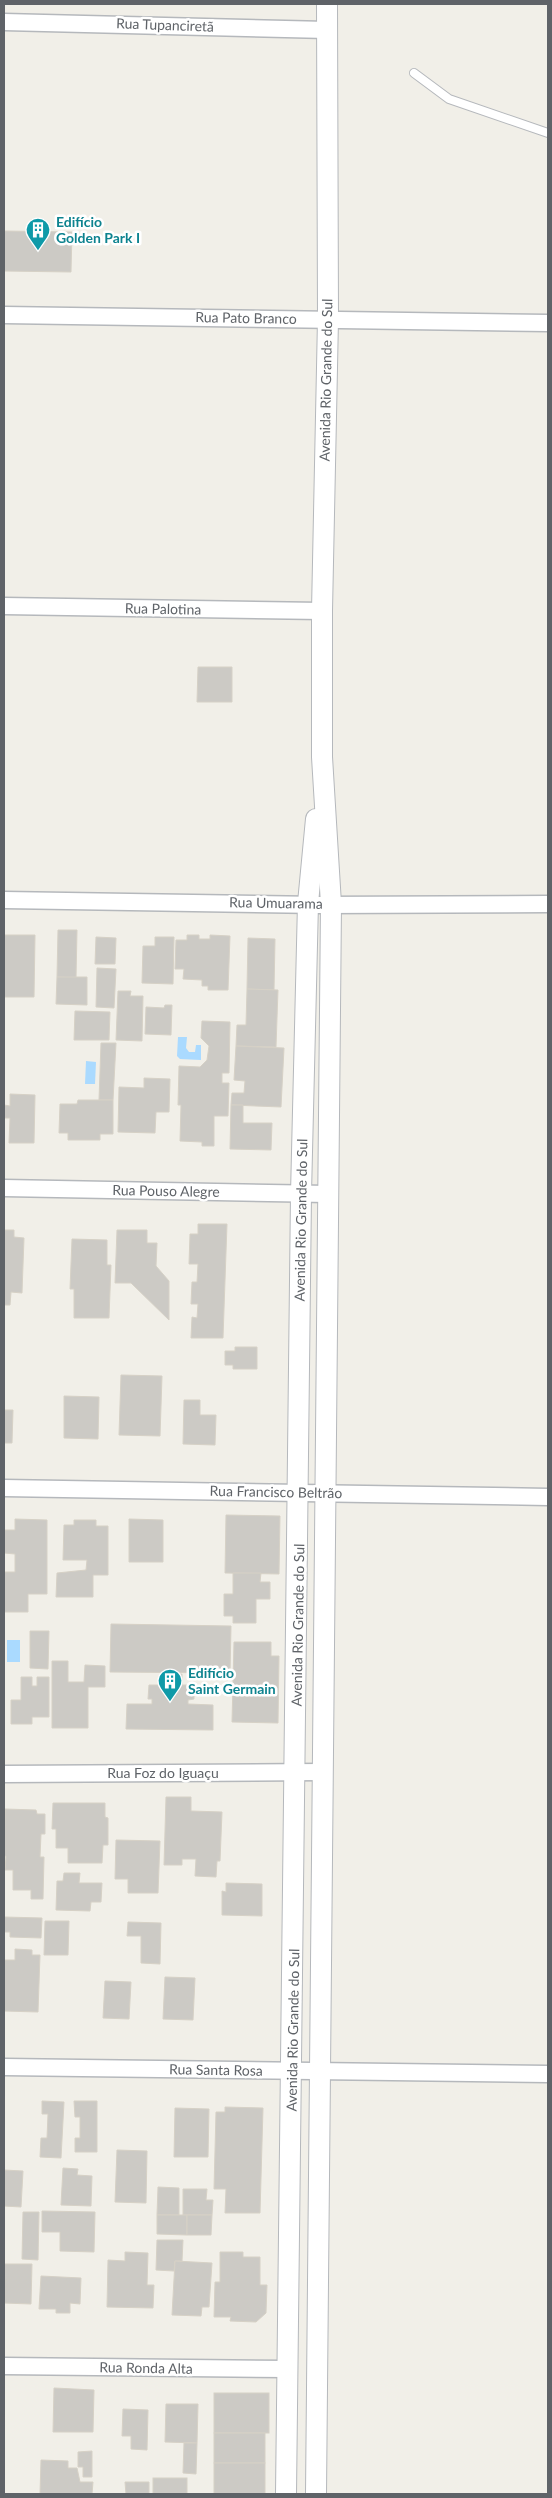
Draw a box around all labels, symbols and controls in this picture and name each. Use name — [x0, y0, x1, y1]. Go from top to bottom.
street label: Rua Tupanciretã — [116, 14, 214, 35]
place label: Edifício Golden Park I — [56, 213, 140, 246]
building icon: Edifício Golden Park I — [25, 217, 51, 251]
street label: Avenida Rio Grande do Sul — [316, 298, 335, 462]
street label: Rua Pato Branco — [195, 308, 297, 327]
street label: Rua Palotina — [125, 599, 201, 618]
street label: Rua Umuarama — [229, 893, 323, 912]
street label: Avenida Rio Grande do Sul — [291, 1138, 310, 1302]
street label: Rua Pouso Alegre — [112, 1181, 220, 1200]
street label: Rua Francisco Beltrão — [210, 1482, 343, 1501]
street label: Avenida Rio Grande do Sul — [288, 1543, 307, 1707]
place label: Edifício Saint Germain — [188, 1664, 276, 1697]
building icon: Edifício Saint Germain — [157, 1668, 183, 1702]
street label: Rua Foz do Iguaçu — [107, 1764, 219, 1781]
street label: Avenida Rio Grande do Sul — [283, 1948, 302, 2112]
street label: Rua Santa Rosa — [169, 2060, 263, 2079]
street label: Rua Ronda Alta — [99, 2358, 193, 2377]

